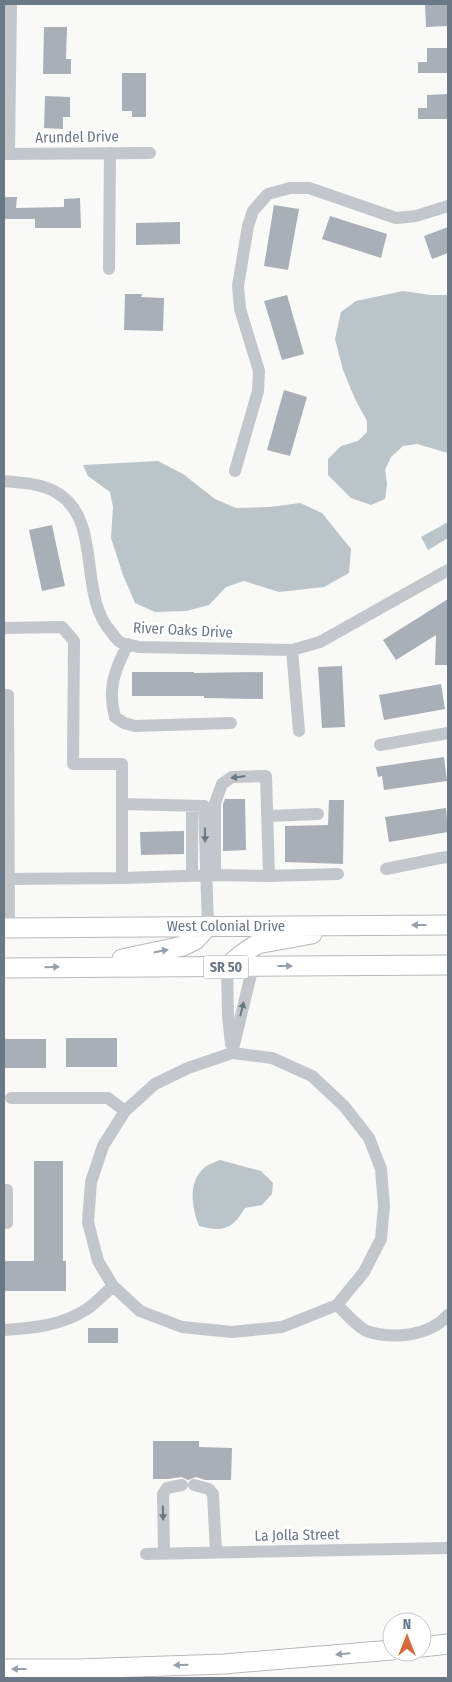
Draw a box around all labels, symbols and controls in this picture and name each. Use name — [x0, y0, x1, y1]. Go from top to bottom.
street label: Arundel Drive — [35, 127, 119, 147]
street label: River Oaks Drive — [133, 618, 233, 642]
one-way arrow — [230, 773, 246, 781]
one-way arrow — [201, 827, 209, 843]
street label: West Colonial Drive — [167, 917, 285, 935]
one-way arrow — [411, 921, 427, 929]
one-way arrow — [153, 947, 168, 955]
road number: SR 50 — [204, 956, 248, 979]
one-way arrow — [277, 962, 293, 970]
one-way arrow — [45, 963, 61, 971]
one-way arrow — [238, 1002, 246, 1017]
one-way arrow — [160, 1505, 168, 1521]
street label: La Jolla Street — [254, 1525, 340, 1545]
north arrow — [382, 1612, 432, 1662]
text: N — [403, 1616, 411, 1633]
one-way arrow — [335, 1650, 351, 1658]
one-way arrow — [173, 1661, 189, 1669]
one-way arrow — [11, 1665, 27, 1673]

